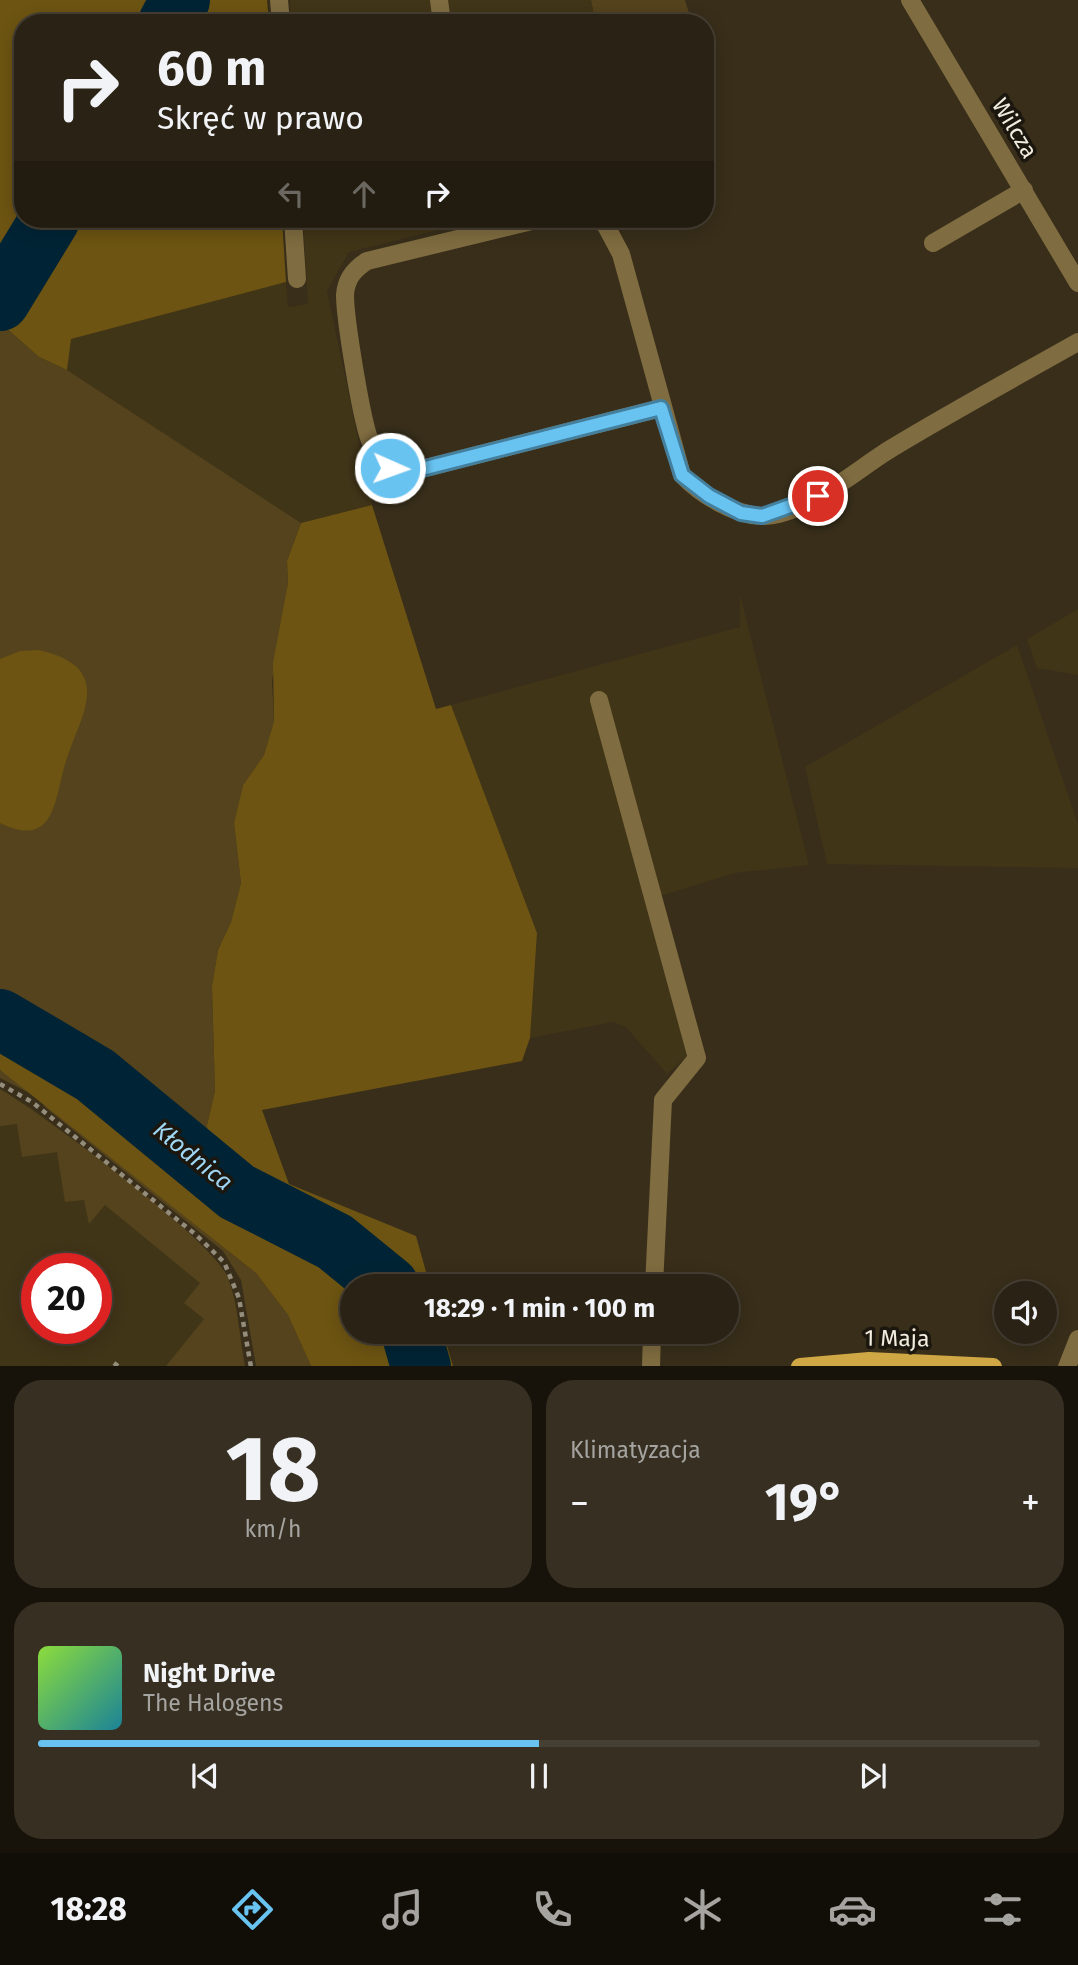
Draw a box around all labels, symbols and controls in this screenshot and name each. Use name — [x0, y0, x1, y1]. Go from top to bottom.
text: 60 m — [157, 39, 266, 98]
icon: right — [42, 42, 133, 133]
street label: Wilcza — [986, 93, 1044, 163]
text: Skręć w prawo — [157, 99, 364, 137]
icon: left — [272, 175, 310, 213]
icon: ahead — [345, 175, 383, 213]
icon: right — [418, 175, 456, 213]
position arrow — [353, 431, 427, 505]
pin — [788, 466, 848, 526]
icon: arrive — [799, 477, 837, 515]
water label: Kłodnica — [148, 1116, 238, 1196]
speed limit sign: 20 — [21, 1253, 112, 1344]
map controls — [994, 1281, 1057, 1344]
button: sound — [994, 1281, 1057, 1344]
text: 18:29 · 1 min · 100 m — [424, 1293, 655, 1324]
street label: 1 Maja — [864, 1323, 930, 1353]
text: 18 — [225, 1415, 321, 1524]
text: Klimatyzacja — [570, 1436, 701, 1464]
text: 19° — [765, 1471, 845, 1534]
text: − — [570, 1480, 589, 1526]
text: + — [1021, 1480, 1040, 1526]
text: km/h — [245, 1515, 301, 1543]
text: Night Drive — [143, 1658, 275, 1689]
text: The Halogens — [143, 1689, 283, 1717]
icon: previous — [186, 1757, 224, 1795]
icon: pause — [520, 1757, 558, 1795]
icon: next — [854, 1757, 892, 1795]
icon: directions — [228, 1885, 277, 1934]
icon: music — [378, 1885, 427, 1934]
icon: phone — [528, 1885, 577, 1934]
icon: climate — [678, 1885, 727, 1934]
icon: car — [828, 1885, 877, 1934]
icon: filters — [978, 1885, 1027, 1934]
text: 18:28 — [51, 1890, 127, 1928]

